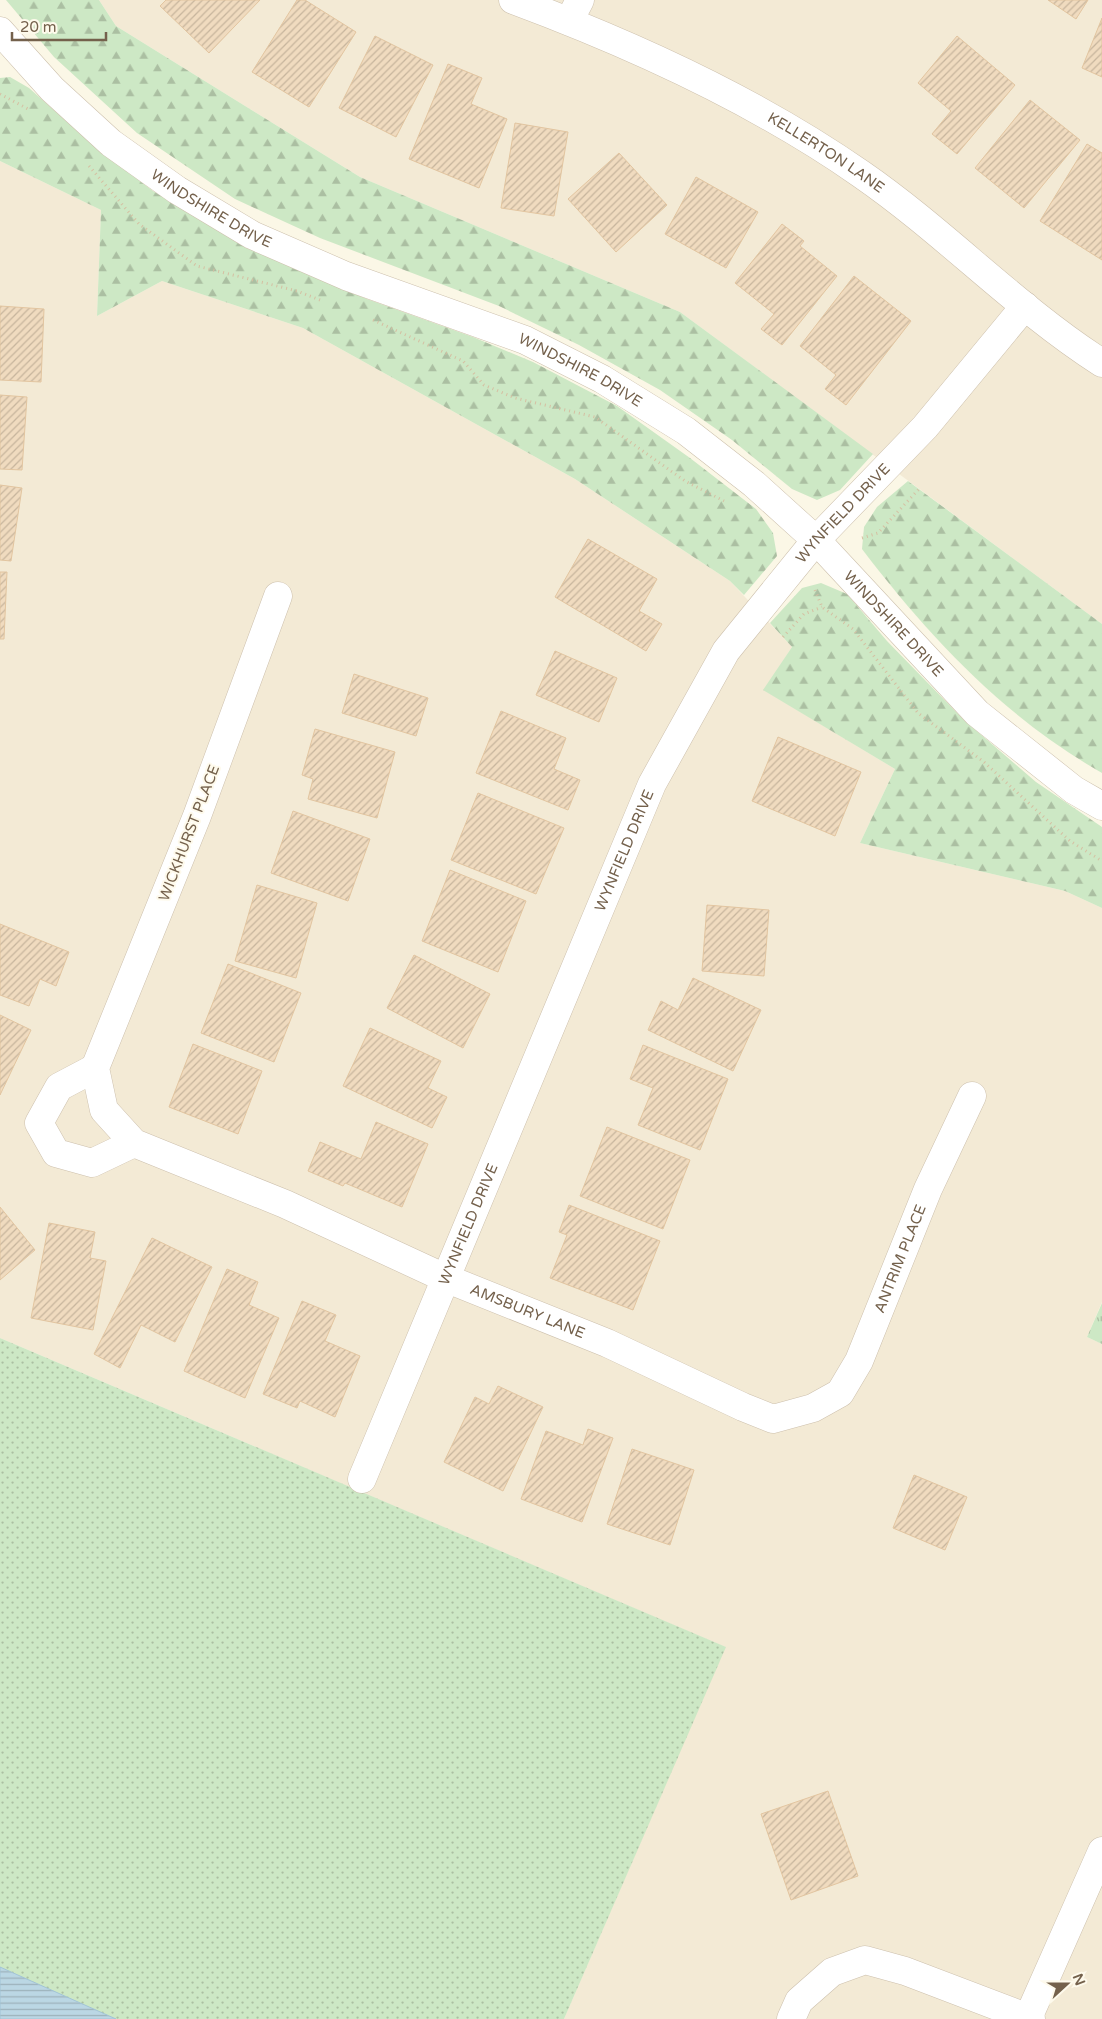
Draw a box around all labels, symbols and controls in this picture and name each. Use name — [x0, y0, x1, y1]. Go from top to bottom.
scale bar — [12, 10, 106, 42]
text: 20 m — [20, 18, 57, 36]
street label: KELLERTON LANE — [764, 108, 888, 197]
street label: WINDSHIRE DRIVE — [147, 165, 275, 252]
street label: WINDSHIRE DRIVE — [516, 329, 646, 411]
street label: WYNFIELD DRIVE — [792, 460, 894, 567]
street label: WINDSHIRE DRIVE — [840, 567, 947, 680]
street label: WICKHURST PLACE — [155, 762, 223, 904]
street label: WYNFIELD DRIVE — [591, 787, 658, 914]
street label: WYNFIELD DRIVE — [435, 1161, 502, 1288]
street label: ANTRIM PLACE — [870, 1202, 930, 1315]
street label: AMSBURY LANE — [468, 1280, 588, 1342]
north arrow — [1042, 1959, 1092, 2009]
text: N — [1069, 1971, 1089, 1988]

